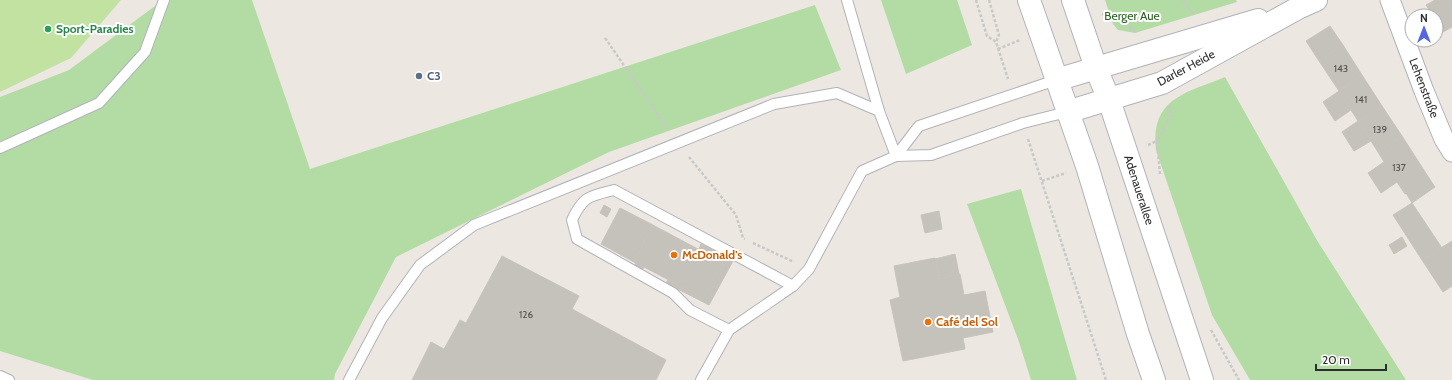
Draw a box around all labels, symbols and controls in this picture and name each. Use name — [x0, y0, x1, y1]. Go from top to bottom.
park label: Berger Aue — [1104, 8, 1160, 23]
north arrow — [1404, 8, 1444, 48]
text: N — [1420, 11, 1428, 25]
place label: Sport-Paradies — [56, 21, 134, 36]
marker: Sport-Paradies — [43, 24, 53, 34]
street label: Darler Heide — [1154, 46, 1217, 89]
street label: Lehenstraße — [1406, 56, 1443, 120]
house number: 143 — [1334, 62, 1348, 75]
place label: C3 — [427, 68, 441, 83]
marker: C3 — [414, 71, 424, 81]
house number: 141 — [1355, 93, 1367, 106]
house number: 139 — [1373, 123, 1387, 136]
street label: Adenauerallee — [1121, 153, 1158, 227]
house number: 137 — [1392, 161, 1406, 174]
place label: McDonald's — [682, 247, 742, 262]
marker: McDonald's — [669, 250, 679, 260]
house number: 126 — [519, 308, 533, 321]
place label: Café del Sol — [936, 314, 998, 329]
marker: Café del Sol — [923, 317, 933, 327]
scale bar — [1316, 346, 1386, 372]
text: 20 m — [1322, 352, 1350, 367]

